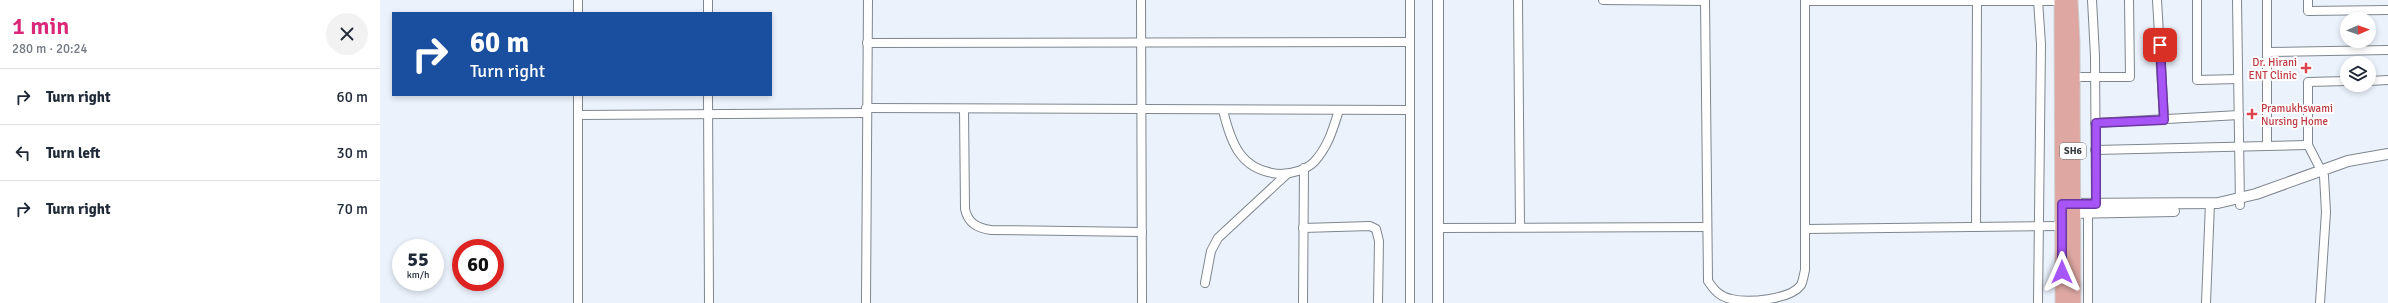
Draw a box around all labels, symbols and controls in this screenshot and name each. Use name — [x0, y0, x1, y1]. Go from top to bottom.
text: 1 min — [12, 11, 69, 41]
north arrow — [2340, 12, 2376, 48]
map controls — [2340, 12, 2376, 92]
button: close — [326, 13, 368, 55]
text: 60 m — [470, 26, 529, 60]
icon: right — [404, 28, 456, 80]
pin — [2143, 28, 2177, 62]
icon: arrive — [2149, 34, 2171, 56]
text: 280 m · 20:24 — [12, 41, 88, 57]
place label: Dr. Hirani ENT Clinic — [2249, 56, 2297, 82]
button: layers — [2340, 56, 2376, 92]
text: Turn right — [470, 60, 545, 82]
marker: Dr. Hirani ENT Clinic — [2300, 62, 2312, 74]
icon: right — [12, 86, 34, 108]
text: Turn right — [46, 88, 111, 106]
text: 60 m — [337, 88, 368, 106]
place label: Pramukhswami Nursing Home — [2261, 102, 2333, 128]
marker: Pramukhswami Nursing Home — [2246, 108, 2258, 120]
icon: left — [12, 142, 34, 164]
road number: SH6 — [2060, 143, 2086, 159]
text: Turn left — [46, 144, 100, 162]
text: 30 m — [337, 144, 368, 162]
icon: right — [12, 198, 34, 220]
text: Turn right — [46, 200, 111, 218]
text: 70 m — [337, 200, 368, 218]
speed limit sign: 60 — [452, 239, 504, 291]
text: 55 — [407, 247, 429, 272]
position arrow — [2041, 251, 2083, 293]
text: km/h — [407, 269, 429, 281]

